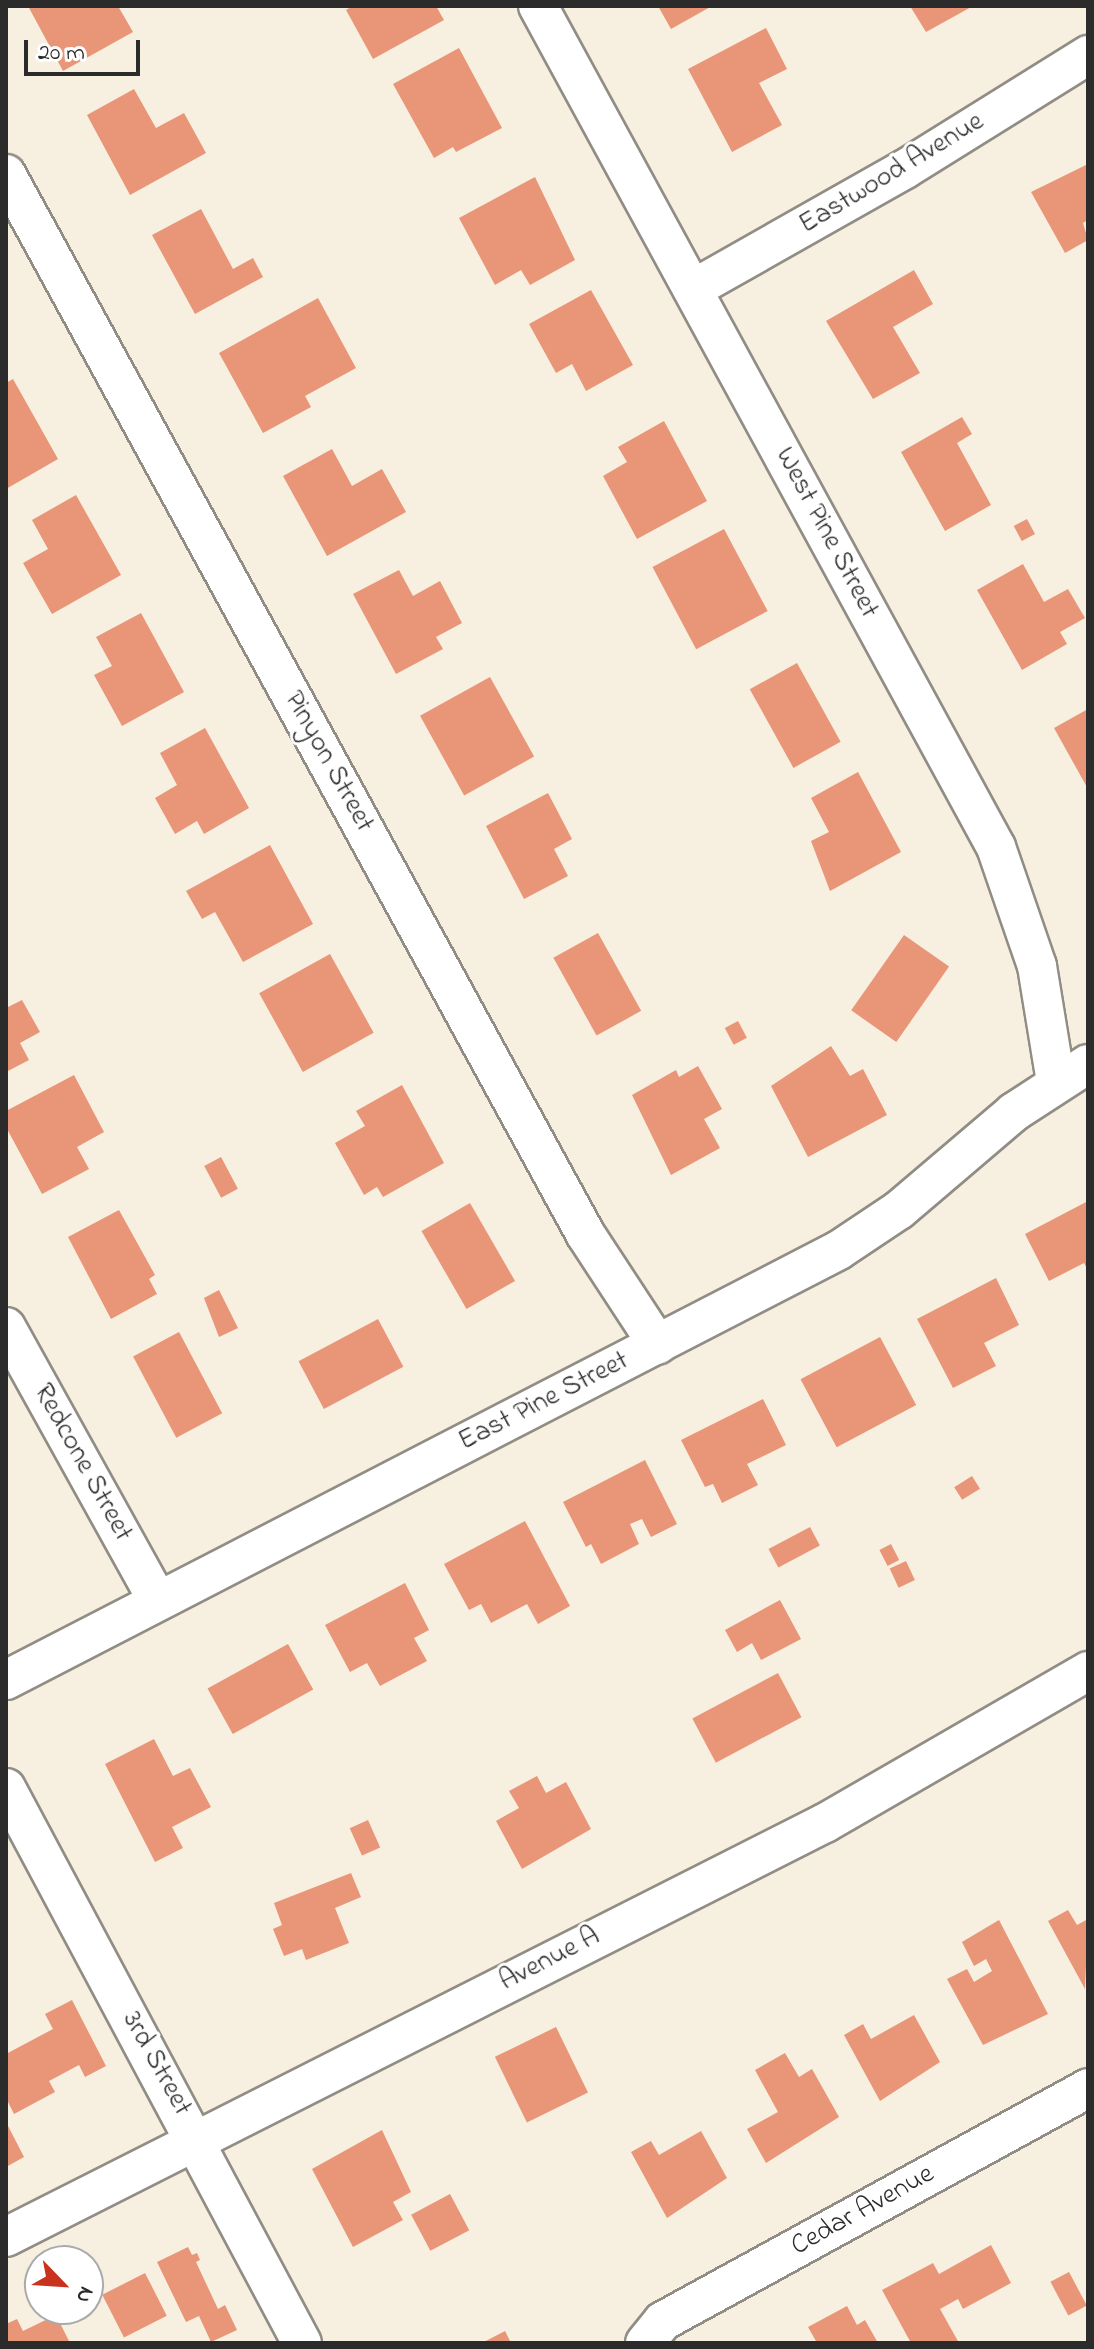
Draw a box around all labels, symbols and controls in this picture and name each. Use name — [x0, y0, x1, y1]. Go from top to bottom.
scale bar — [28, 24, 144, 74]
text: 20 m — [38, 36, 85, 71]
street label: Eastwood Avenue — [794, 106, 990, 242]
street label: West Pine Street — [767, 442, 885, 624]
street label: Pinyon Street — [276, 686, 380, 838]
street label: East Pine Street — [453, 1345, 635, 1459]
street label: Redcone Street — [25, 1378, 139, 1548]
street label: Avenue A — [494, 1921, 606, 1999]
street label: 3rd Street — [114, 2006, 198, 2122]
street label: Cedar Avenue — [786, 2158, 940, 2264]
north arrow — [24, 2245, 104, 2325]
text: N — [66, 2281, 102, 2308]

